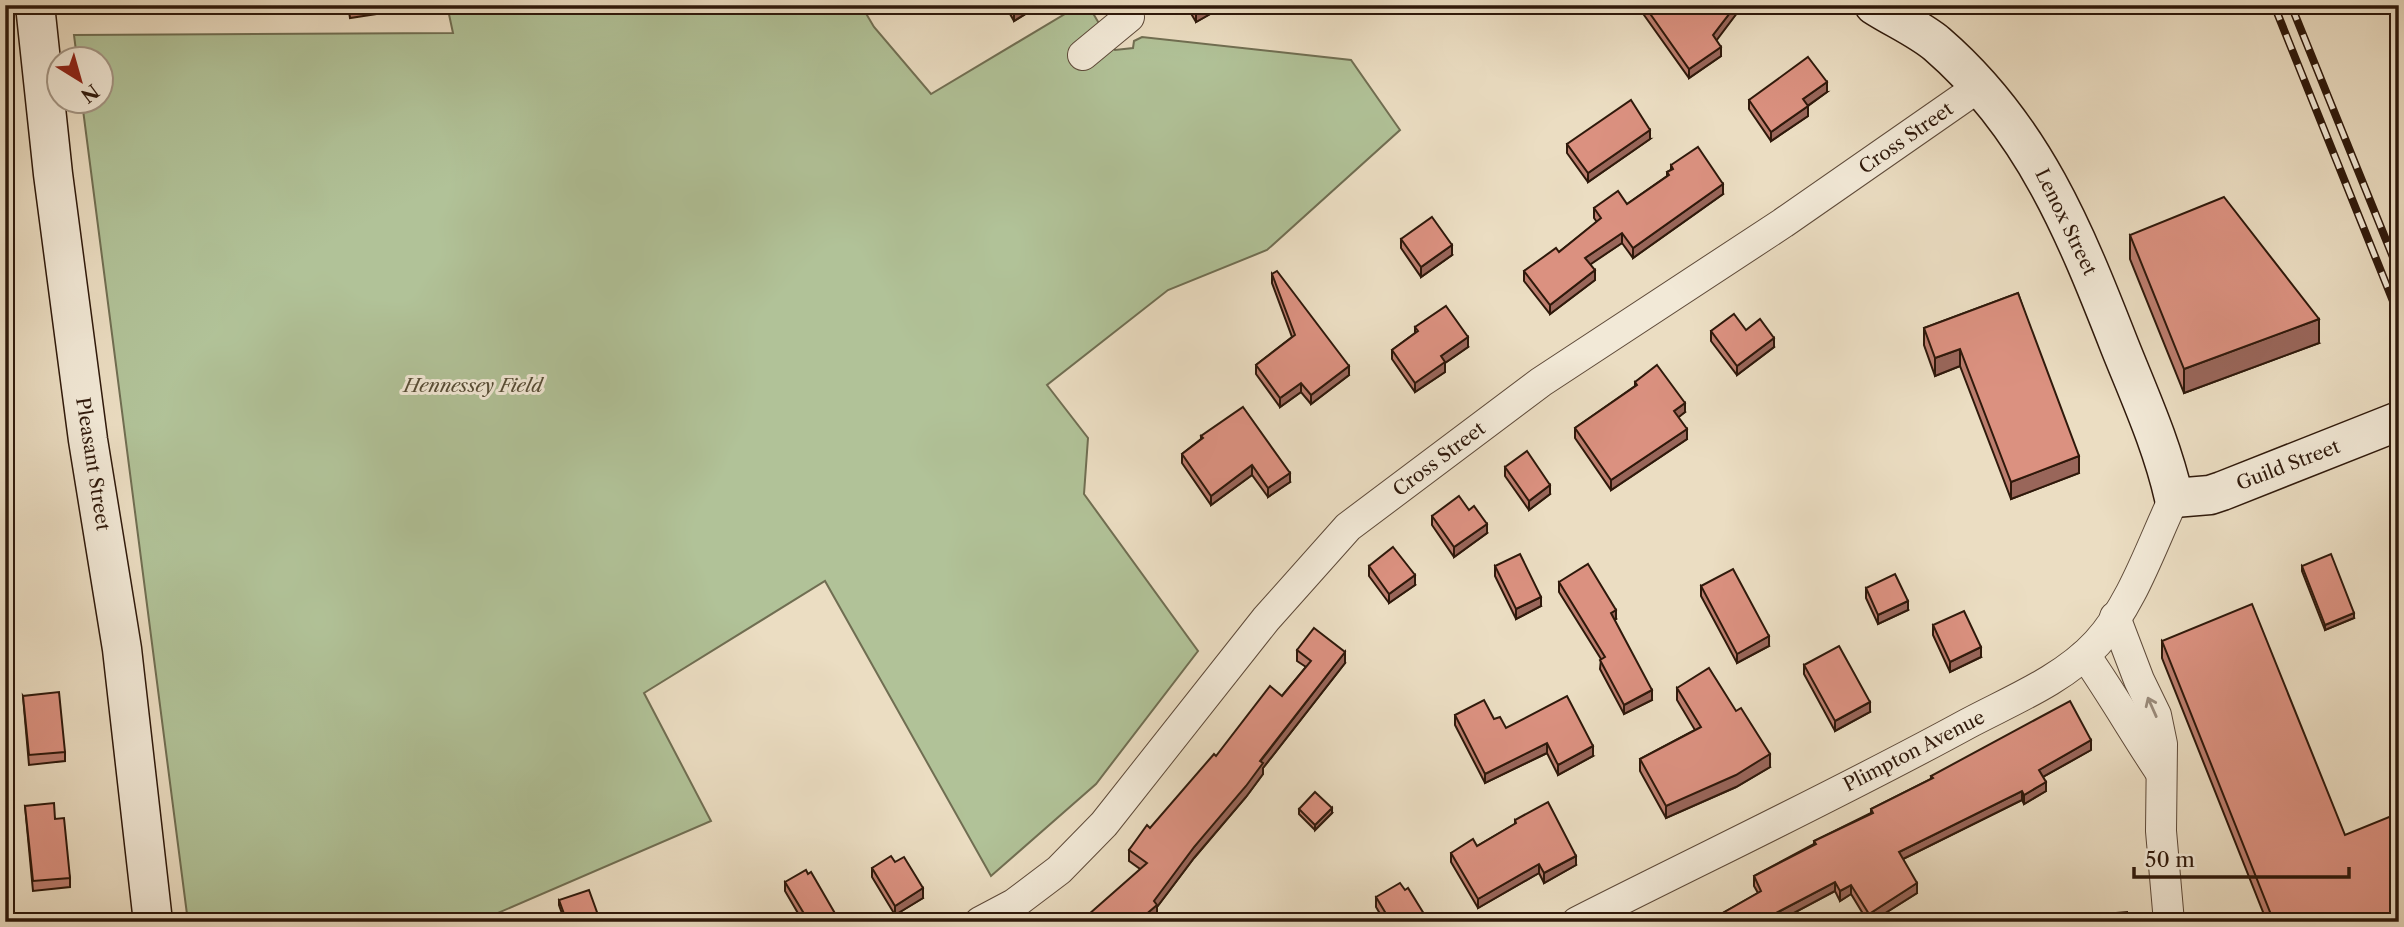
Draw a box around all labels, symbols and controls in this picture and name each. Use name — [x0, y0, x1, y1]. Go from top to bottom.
north arrow — [46, 46, 116, 116]
text: N — [76, 79, 103, 107]
street label: Cross Street — [1855, 97, 1958, 179]
street label: Lenox Street — [2030, 165, 2102, 279]
park label: Hennessey Field — [401, 374, 544, 397]
street label: Pleasant Street — [71, 396, 115, 533]
street label: Cross Street — [1388, 417, 1490, 501]
street label: Guild Street — [2233, 435, 2343, 495]
one-way arrow — [2145, 697, 2158, 718]
street label: Plimpton Avenue — [1840, 705, 1988, 797]
scale bar — [2134, 836, 2350, 880]
text: 50 m — [2145, 847, 2195, 872]

